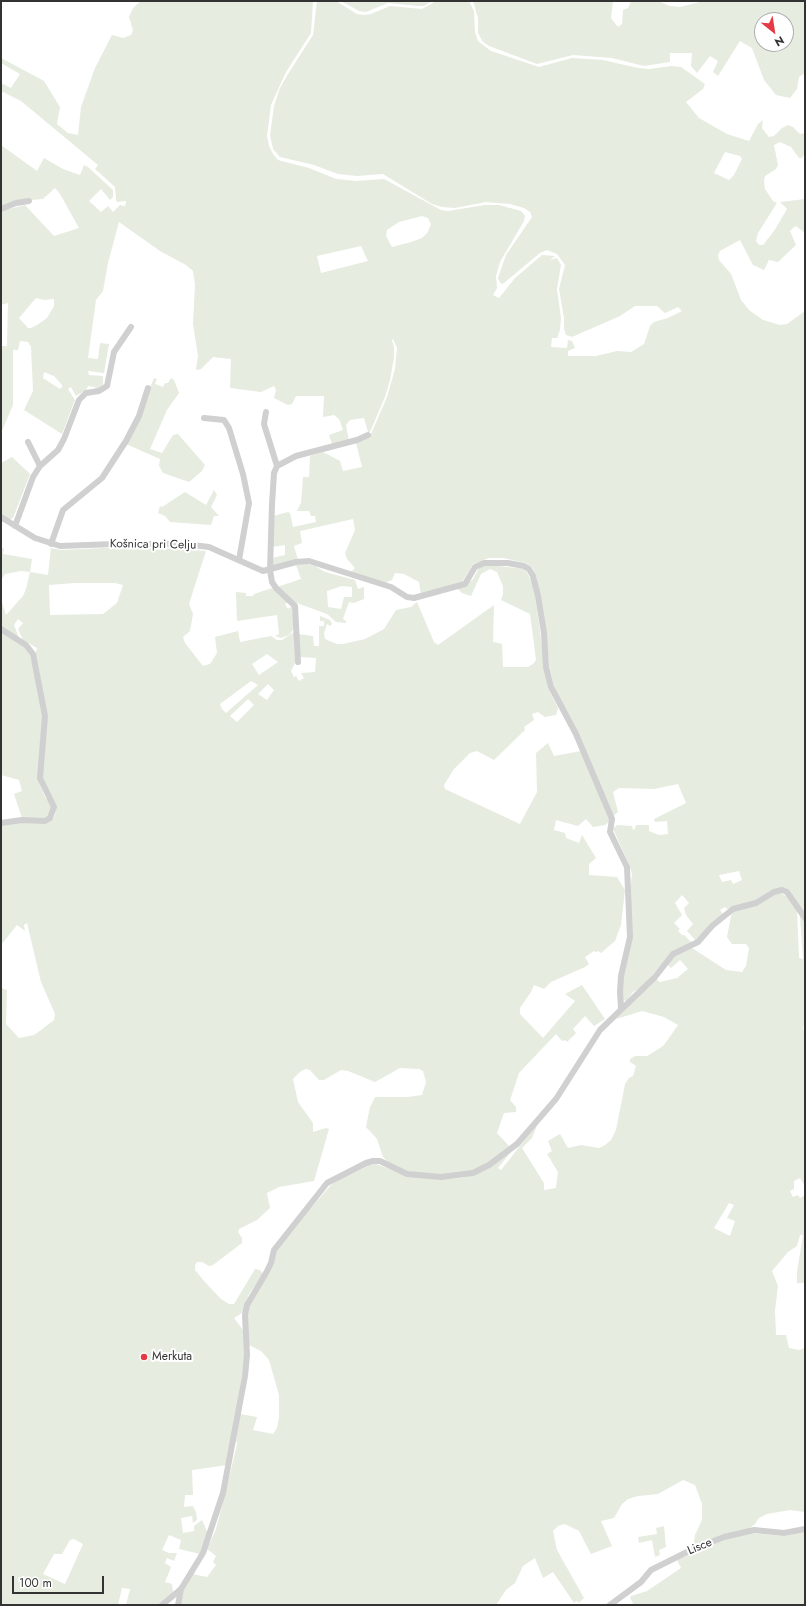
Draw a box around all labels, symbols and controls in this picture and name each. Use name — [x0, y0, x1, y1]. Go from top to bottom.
north arrow — [754, 12, 794, 52]
text: N — [772, 32, 787, 51]
street label: Košnica pri Celju — [110, 537, 196, 553]
place label: Merkuta — [152, 1350, 192, 1364]
marker: Merkuta — [139, 1352, 149, 1362]
street label: Lisce — [686, 1535, 714, 1559]
scale bar — [14, 1568, 106, 1594]
text: 100 m — [19, 1574, 52, 1592]

